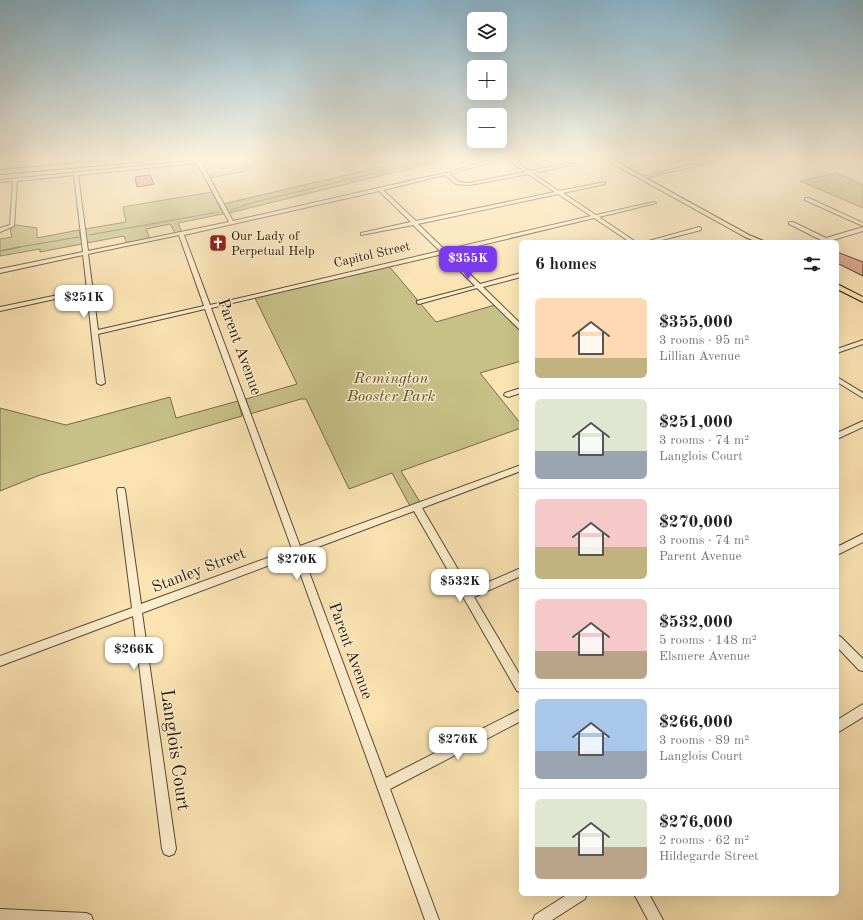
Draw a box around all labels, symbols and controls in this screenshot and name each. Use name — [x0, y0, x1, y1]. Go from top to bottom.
map controls — [467, 12, 507, 148]
button: layers — [467, 12, 507, 52]
button: + — [467, 60, 507, 100]
button: − — [467, 108, 507, 148]
place label: Our Lady of Perpetual Help — [231, 230, 315, 258]
church icon: Our Lady of Perpetual Help — [208, 233, 228, 253]
street label: Capitol Street — [333, 240, 412, 270]
pin: $355K — [440, 246, 496, 280]
text: $355K — [448, 252, 488, 265]
icon: filters — [801, 253, 823, 275]
text: 6 homes — [535, 256, 597, 273]
pin: $251K — [56, 285, 112, 319]
text: $251K — [64, 291, 104, 304]
street label: Parent Avenue — [214, 297, 264, 397]
icon: home — [567, 314, 615, 362]
text: $355,000 — [659, 314, 733, 331]
text: 3 rooms · 95 m² — [659, 334, 749, 347]
text: Lillian Avenue — [659, 350, 740, 363]
park label: Remington Booster Park — [346, 371, 435, 405]
text: $251,000 — [659, 414, 733, 431]
icon: home — [567, 415, 615, 463]
text: 3 rooms · 74 m² — [659, 434, 749, 447]
text: Langlois Court — [659, 450, 743, 463]
text: $270,000 — [659, 514, 733, 531]
icon: home — [567, 515, 615, 563]
text: 3 rooms · 74 m² — [659, 534, 749, 547]
street label: Stanley Street — [150, 546, 248, 596]
pin: $270K — [269, 547, 325, 581]
text: Parent Avenue — [659, 550, 742, 563]
text: $270K — [277, 553, 317, 566]
pin: $532K — [432, 569, 488, 603]
text: $532K — [440, 575, 480, 588]
street label: Parent Avenue — [325, 601, 375, 701]
text: $532,000 — [659, 614, 733, 631]
icon: home — [567, 615, 615, 663]
text: 5 rooms · 148 m² — [659, 634, 757, 647]
pin: $266K — [106, 637, 162, 671]
text: $266K — [114, 643, 154, 656]
text: Elsmere Avenue — [659, 650, 750, 663]
street label: Langlois Court — [156, 688, 192, 812]
text: $266,000 — [659, 714, 733, 731]
icon: home — [567, 715, 615, 763]
pin: $276K — [430, 727, 486, 761]
text: $276K — [438, 733, 478, 746]
text: 3 rooms · 89 m² — [659, 734, 749, 747]
text: Langlois Court — [659, 750, 743, 763]
text: $276,000 — [659, 814, 733, 831]
icon: home — [567, 815, 615, 863]
text: 2 rooms · 62 m² — [659, 834, 749, 847]
text: Hildegarde Street — [659, 850, 759, 863]

